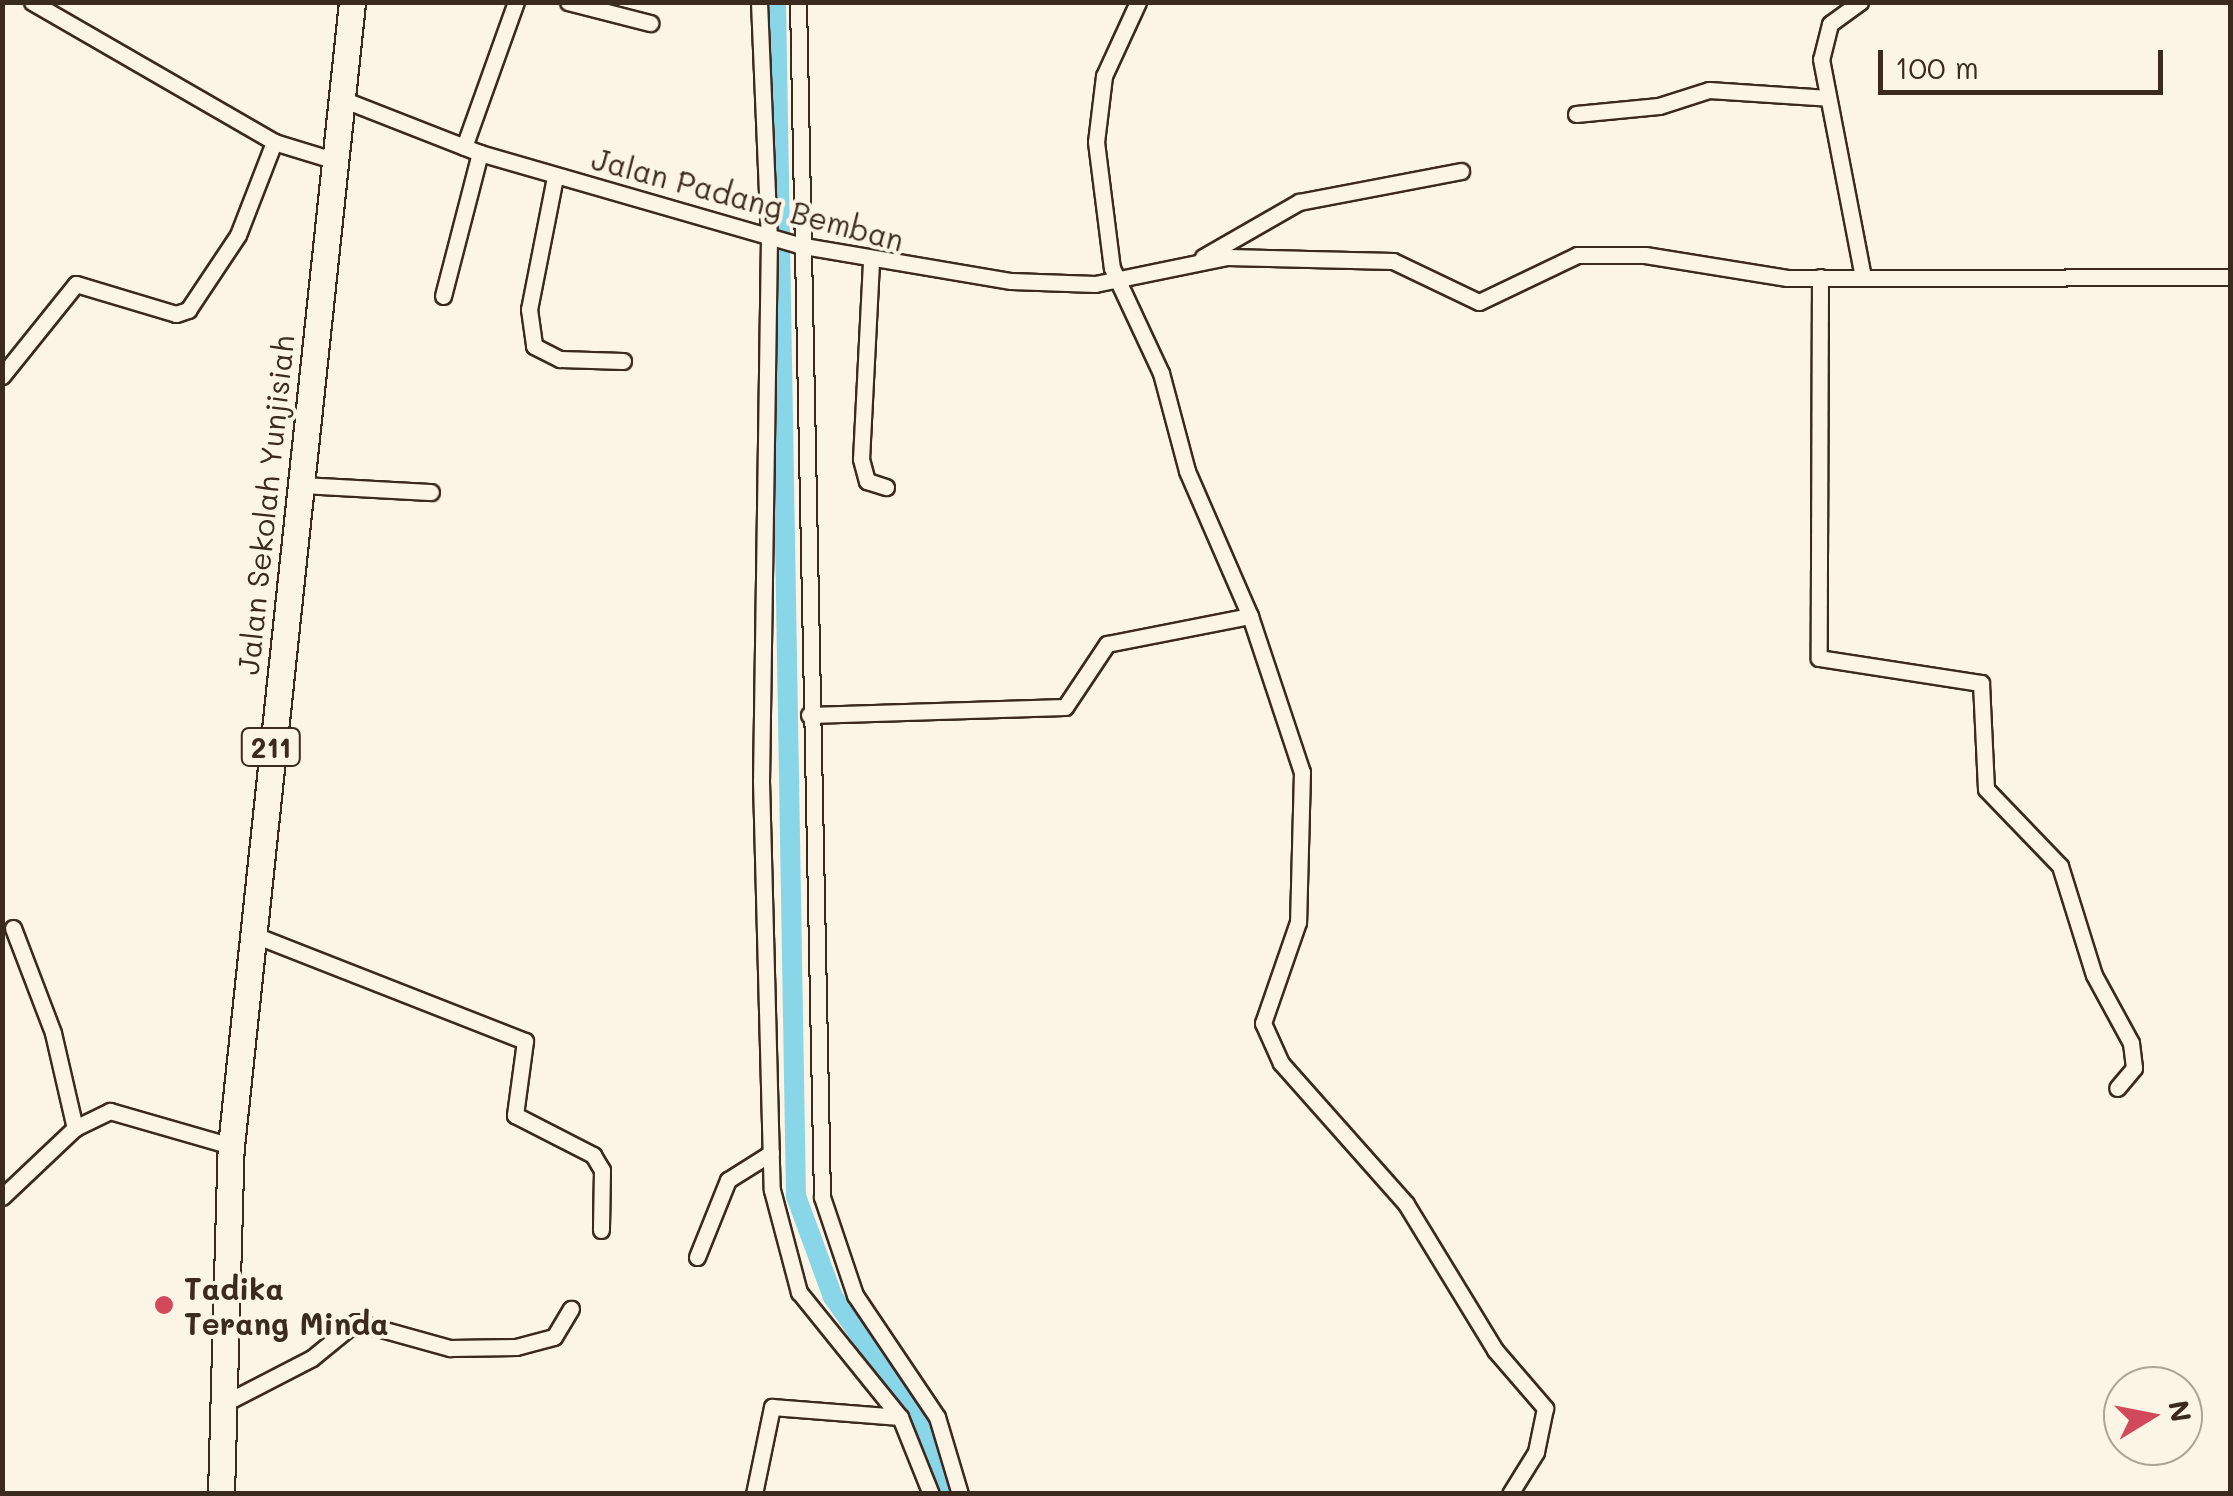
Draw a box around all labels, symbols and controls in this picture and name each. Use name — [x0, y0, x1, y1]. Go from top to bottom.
scale bar — [1883, 30, 2168, 92]
text: 100 m — [1895, 47, 1979, 87]
street label: Jalan Padang Bemban — [588, 140, 908, 258]
street label: Jalan Sekolah Yunjisiah — [229, 334, 301, 676]
road number: 211 — [238, 724, 304, 770]
place label: Tadika Terang Minda — [184, 1270, 389, 1340]
marker: Tadika Terang Minda — [153, 1294, 175, 1316]
north arrow — [2103, 1366, 2203, 1466]
text: N — [2161, 1398, 2200, 1425]

